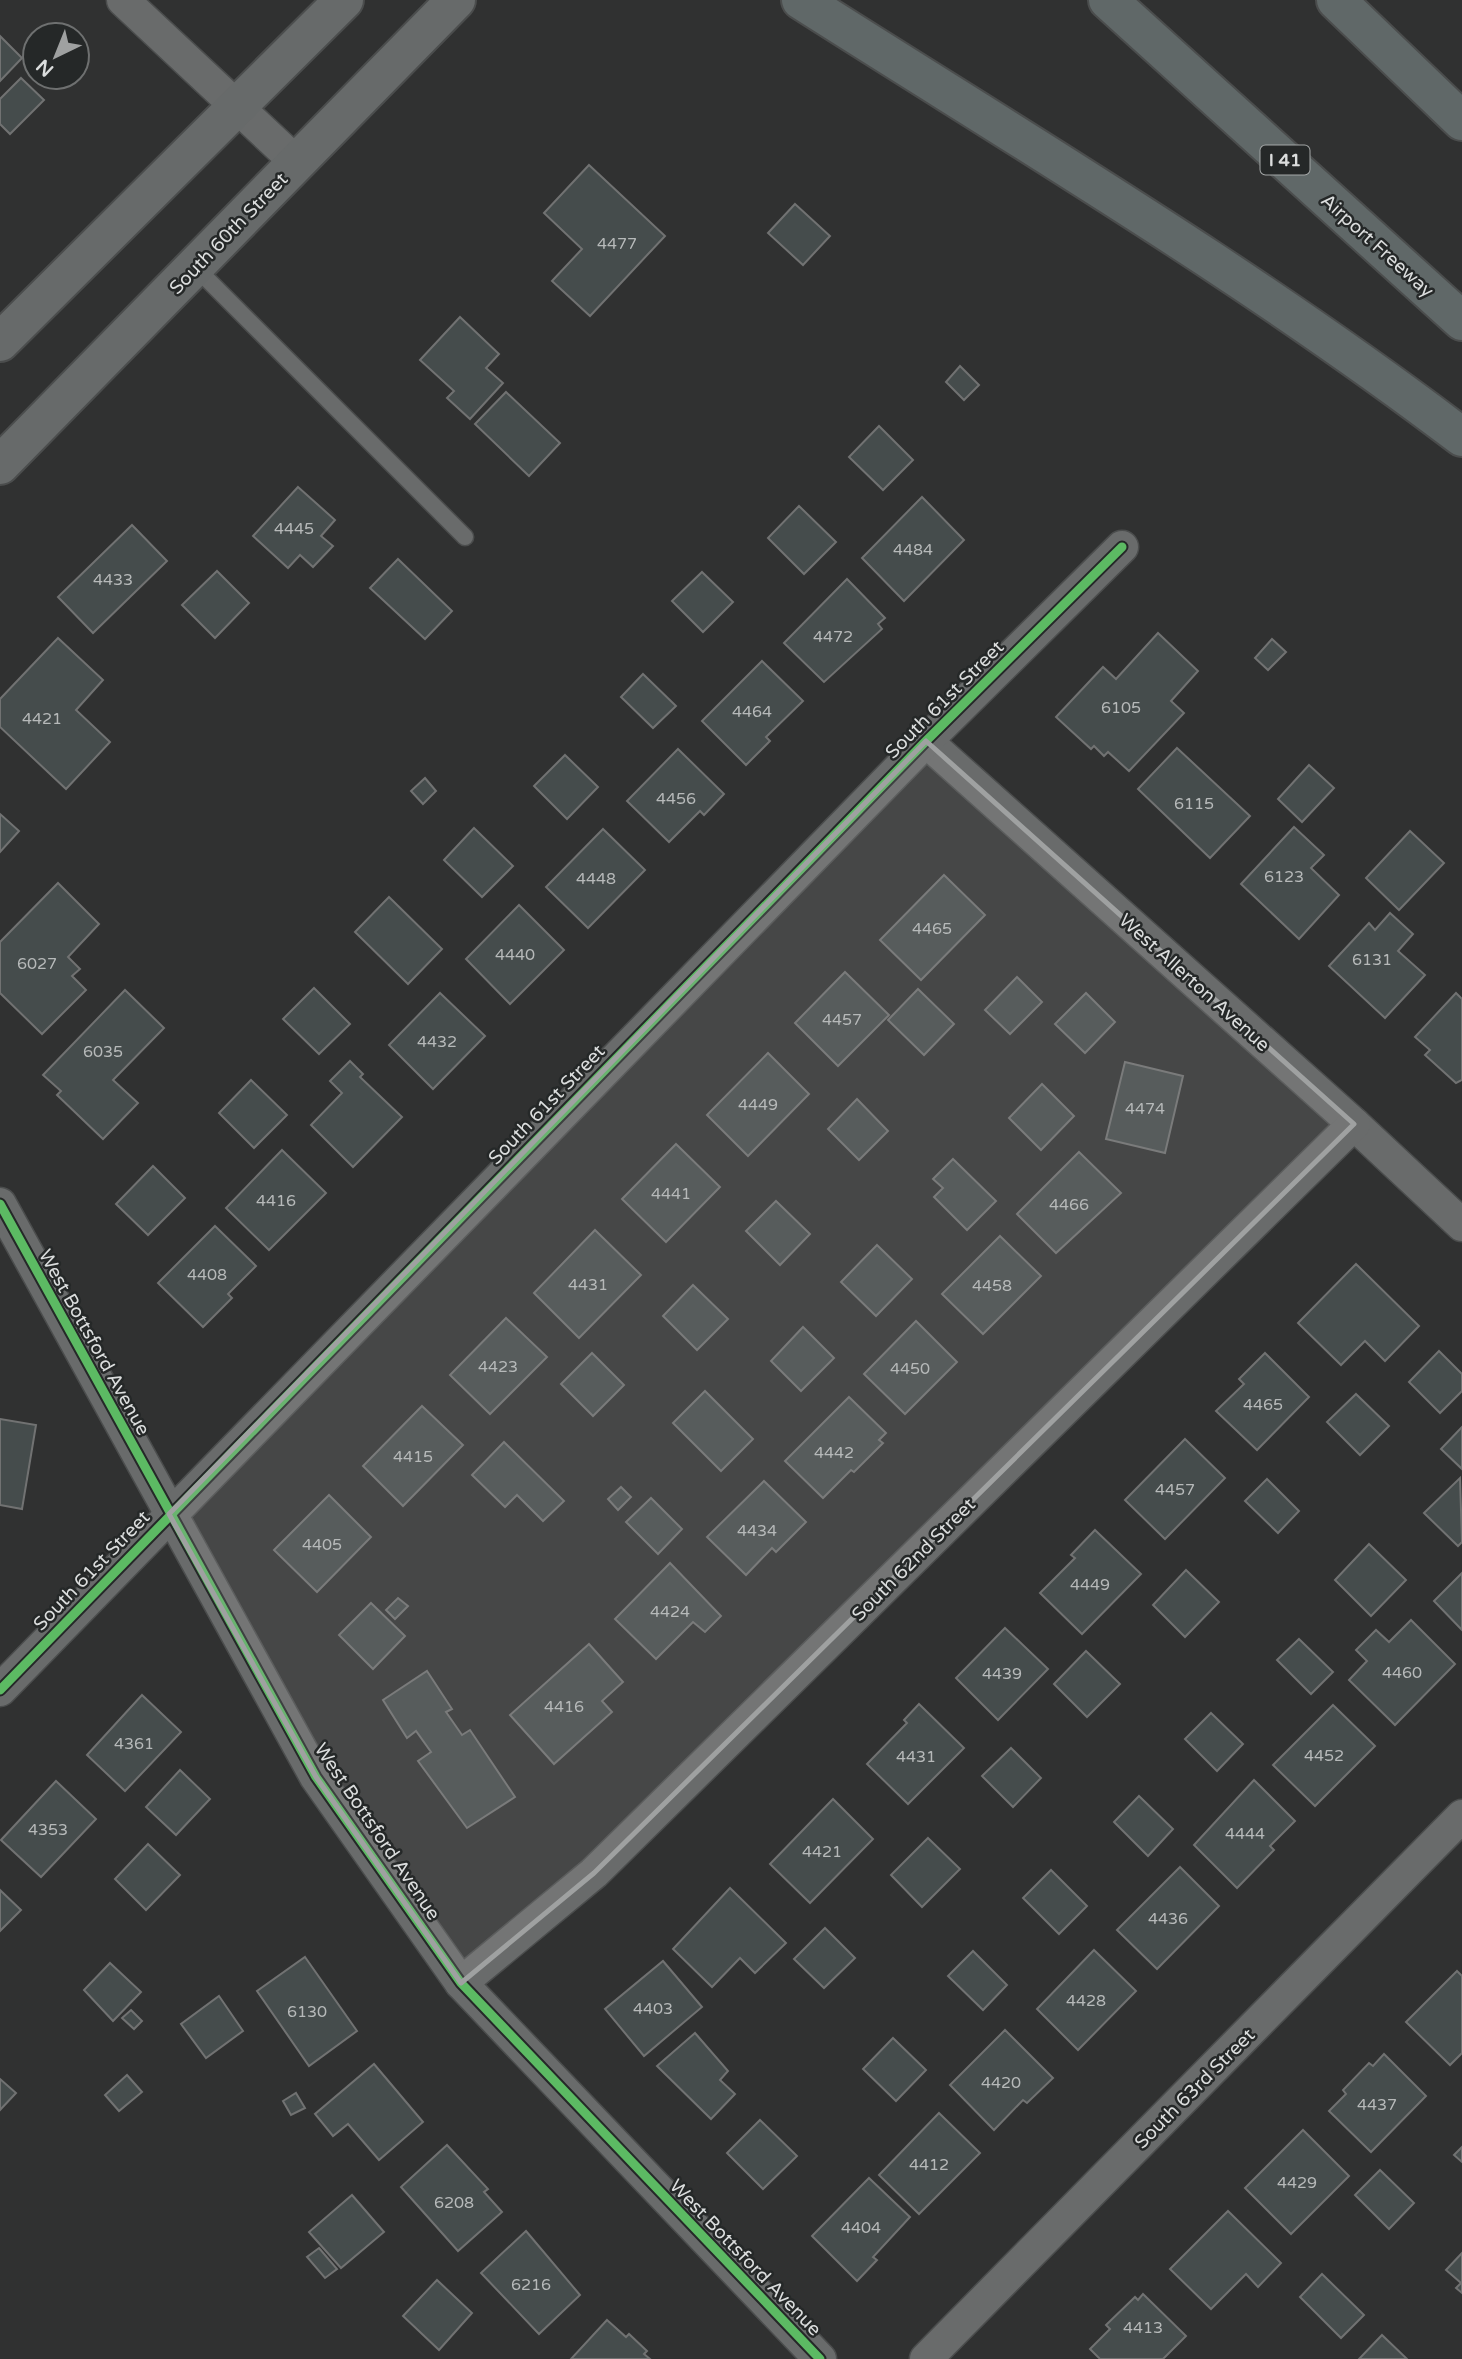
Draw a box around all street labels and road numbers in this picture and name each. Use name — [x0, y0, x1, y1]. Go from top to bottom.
road number: I 41 — [1260, 146, 1310, 174]
street label: South 60th Street — [165, 168, 292, 299]
street label: Airport Freeway — [1316, 189, 1438, 302]
street label: South 61st Street — [881, 636, 1008, 763]
street label: West Allerton Avenue — [1114, 909, 1274, 1056]
street label: South 61st Street — [484, 1040, 610, 1169]
street label: West Bottsford Avenue — [34, 1246, 154, 1439]
street label: South 62nd Street — [847, 1493, 980, 1626]
street label: South 61st Street — [29, 1506, 155, 1635]
street label: West Bottsford Avenue — [310, 1739, 445, 1924]
street label: South 63rd Street — [1130, 2024, 1259, 2153]
street label: West Bottsford Avenue — [665, 2175, 826, 2340]

